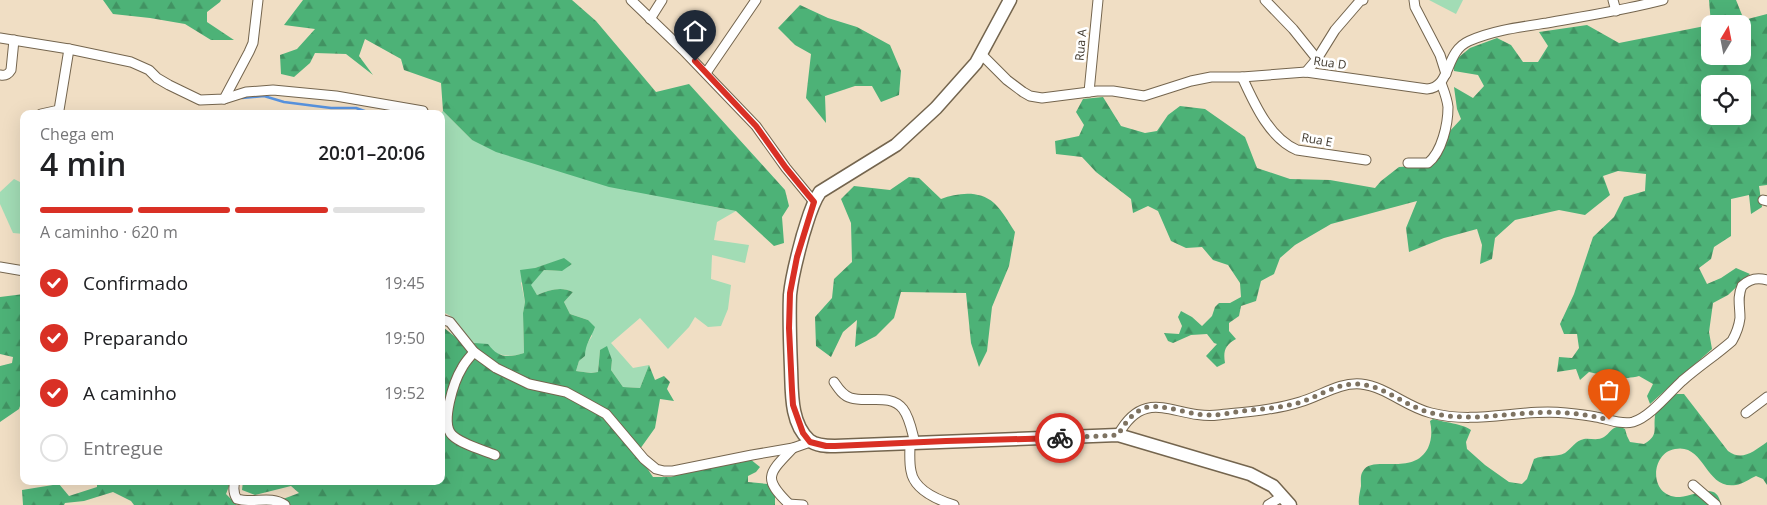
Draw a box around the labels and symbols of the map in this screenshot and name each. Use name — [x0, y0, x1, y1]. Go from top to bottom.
pin — [674, 10, 716, 61]
north arrow — [1701, 15, 1751, 65]
street label: Rua A — [1071, 28, 1090, 62]
street label: Rua D — [1312, 52, 1348, 73]
street label: Rua E — [1300, 128, 1334, 151]
pin — [1588, 369, 1630, 420]
courier — [1035, 413, 1085, 463]

